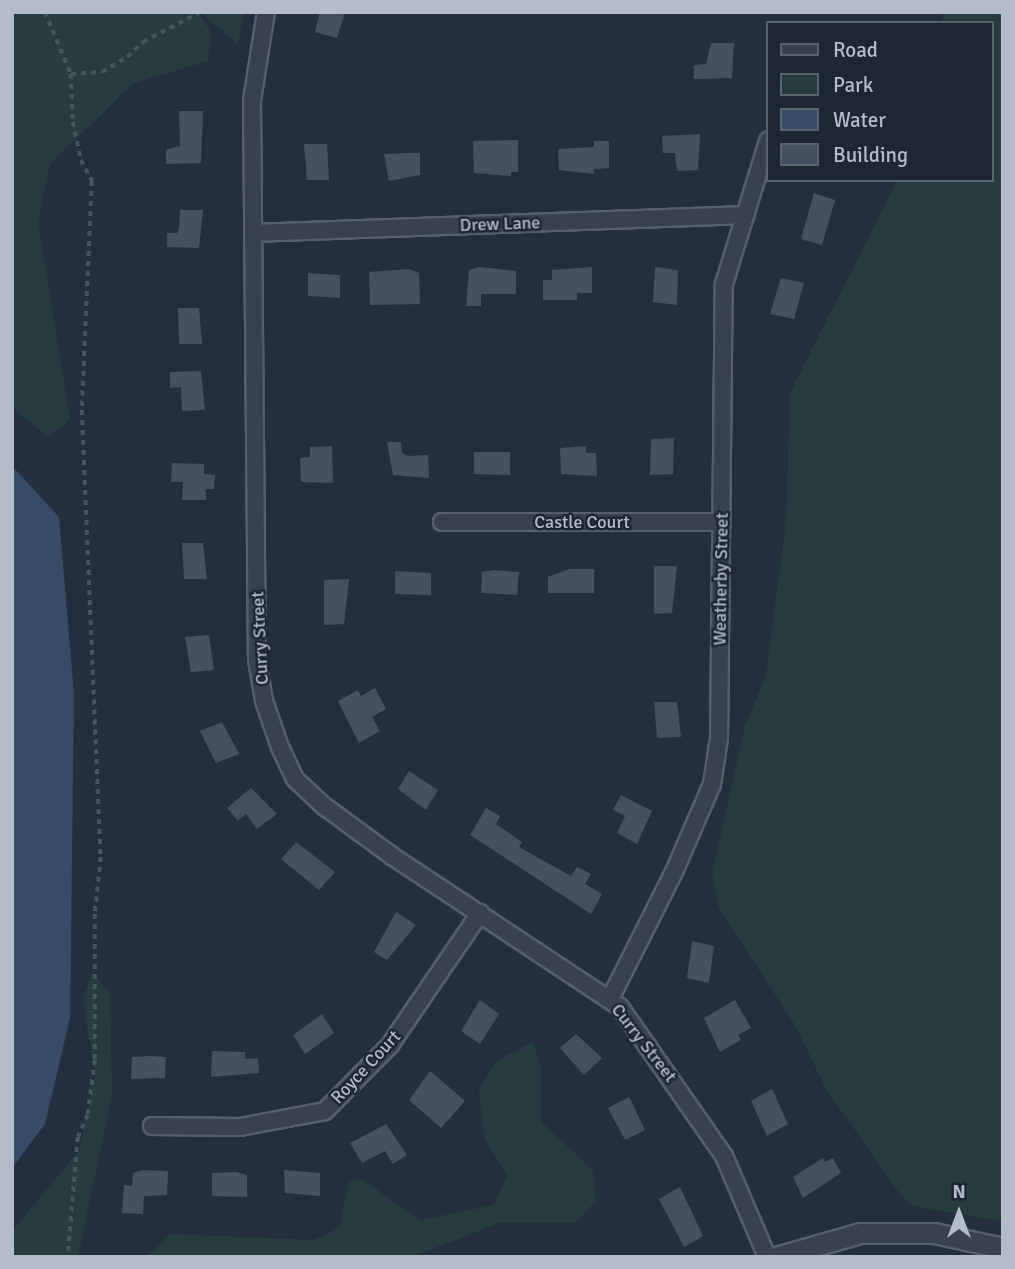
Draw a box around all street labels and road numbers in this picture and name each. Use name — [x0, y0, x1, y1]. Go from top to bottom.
street label: Drew Lane — [459, 212, 541, 236]
street label: Castle Court — [534, 511, 630, 533]
street label: Weatherby Street — [709, 512, 733, 646]
street label: Curry Street — [247, 591, 273, 685]
street label: Curry Street — [607, 999, 681, 1087]
street label: Royce Court — [327, 1026, 405, 1108]

